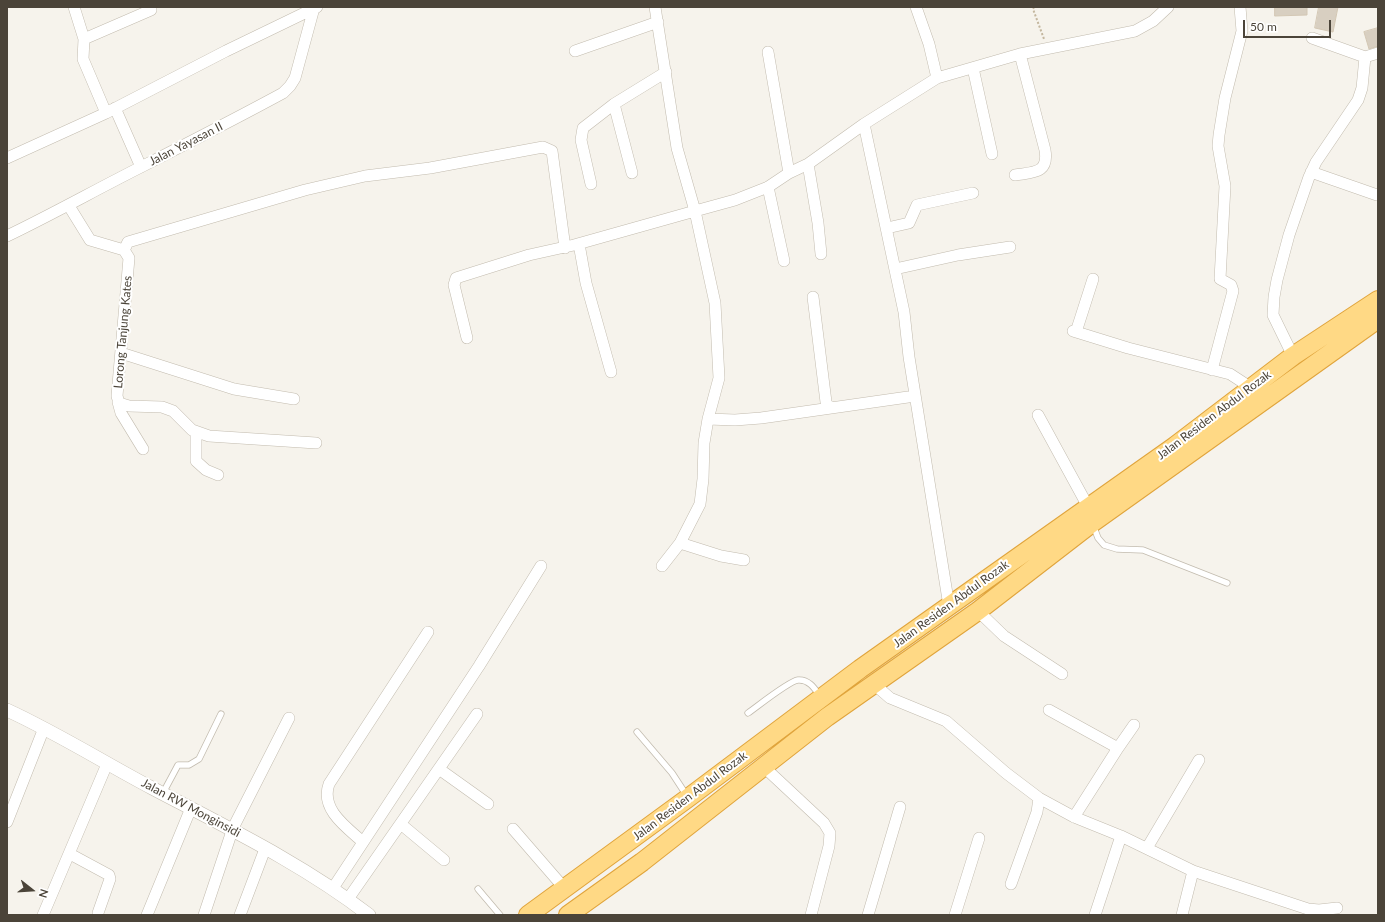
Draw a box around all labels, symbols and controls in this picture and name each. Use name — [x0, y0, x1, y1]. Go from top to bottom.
scale bar — [1245, 12, 1333, 38]
text: 50 m — [1250, 19, 1277, 34]
street label: Jalan Yayasan II — [147, 119, 225, 169]
street label: Lorong Tanjung Kates — [111, 275, 135, 389]
street label: Jalan Residen Abdul Rozak — [1154, 367, 1274, 463]
street label: Jalan Residen Abdul Rozak — [890, 557, 1012, 651]
street label: Jalan Residen Abdul Rozak — [630, 748, 750, 844]
street label: Jalan RW Monginsidi — [139, 776, 243, 840]
north arrow — [12, 870, 52, 910]
text: N — [36, 888, 51, 900]

